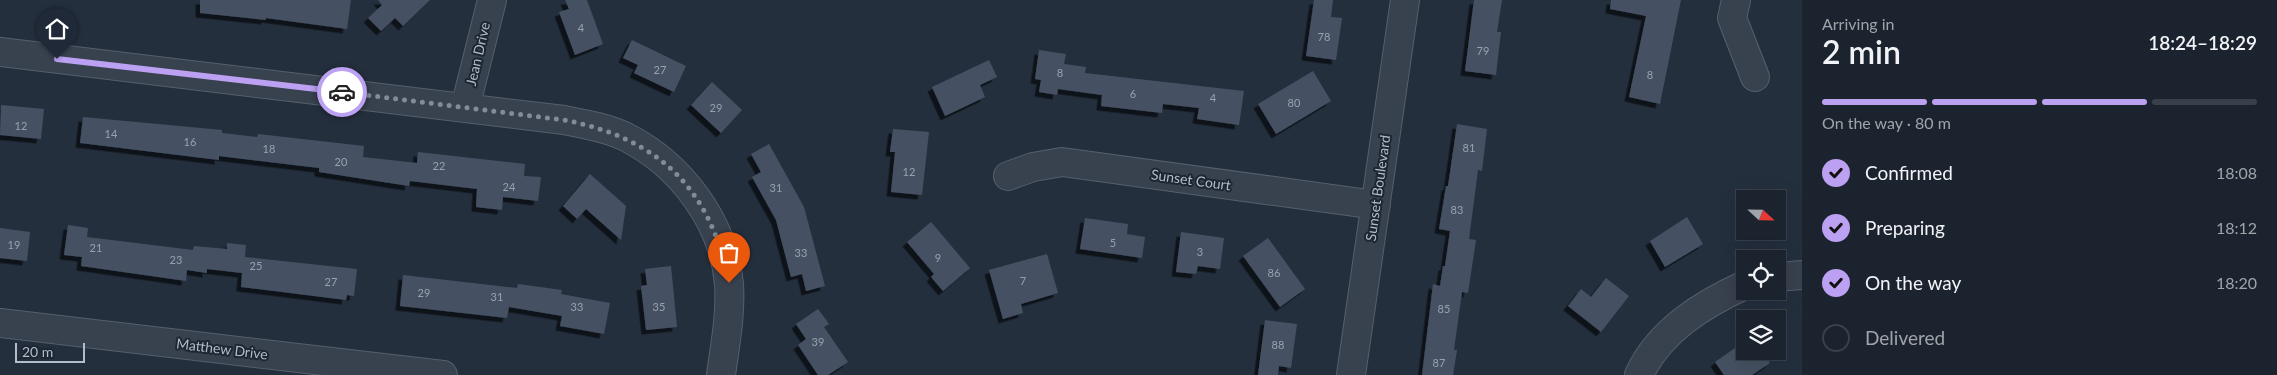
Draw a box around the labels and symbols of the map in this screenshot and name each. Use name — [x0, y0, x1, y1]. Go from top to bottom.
pin — [36, 8, 78, 59]
street label: Jean Drive — [462, 20, 493, 87]
house number: 4 — [578, 21, 585, 34]
house number: 78 — [1318, 30, 1330, 43]
house number: 79 — [1477, 44, 1489, 57]
house number: 27 — [654, 63, 666, 76]
house number: 8 — [1057, 66, 1063, 79]
courier — [317, 67, 367, 117]
house number: 8 — [1647, 68, 1653, 81]
house number: 6 — [1130, 87, 1136, 100]
house number: 4 — [1210, 91, 1217, 104]
house number: 80 — [1288, 96, 1301, 109]
house number: 29 — [710, 101, 722, 114]
house number: 12 — [15, 119, 27, 132]
house number: 14 — [105, 127, 118, 140]
street label: Sunset Boulevard — [1362, 134, 1393, 242]
house number: 16 — [184, 135, 196, 148]
house number: 81 — [1463, 141, 1475, 154]
house number: 18 — [263, 142, 275, 155]
house number: 20 — [335, 155, 348, 168]
house number: 22 — [433, 159, 445, 172]
house number: 12 — [903, 165, 915, 178]
street label: Sunset Court — [1150, 166, 1232, 193]
house number: 24 — [503, 180, 516, 193]
house number: 31 — [770, 181, 782, 194]
north arrow — [1736, 190, 1786, 240]
house number: 83 — [1451, 203, 1463, 216]
pin — [708, 232, 750, 283]
house number: 5 — [1110, 236, 1116, 249]
house number: 19 — [8, 238, 20, 251]
house number: 21 — [90, 241, 102, 254]
house number: 3 — [1197, 245, 1203, 258]
house number: 33 — [795, 246, 807, 259]
house number: 9 — [935, 251, 941, 264]
house number: 23 — [170, 253, 182, 266]
house number: 25 — [250, 259, 262, 272]
house number: 86 — [1268, 266, 1280, 279]
house number: 7 — [1020, 274, 1026, 287]
house number: 27 — [325, 275, 337, 288]
house number: 29 — [418, 286, 430, 299]
house number: 31 — [491, 290, 503, 303]
house number: 33 — [571, 300, 583, 313]
house number: 35 — [653, 300, 665, 313]
house number: 85 — [1438, 302, 1450, 315]
street label: Matthew Drive — [175, 334, 269, 363]
house number: 39 — [812, 335, 824, 348]
house number: 88 — [1272, 338, 1284, 351]
scale bar — [15, 340, 85, 363]
house number: 87 — [1433, 356, 1445, 369]

